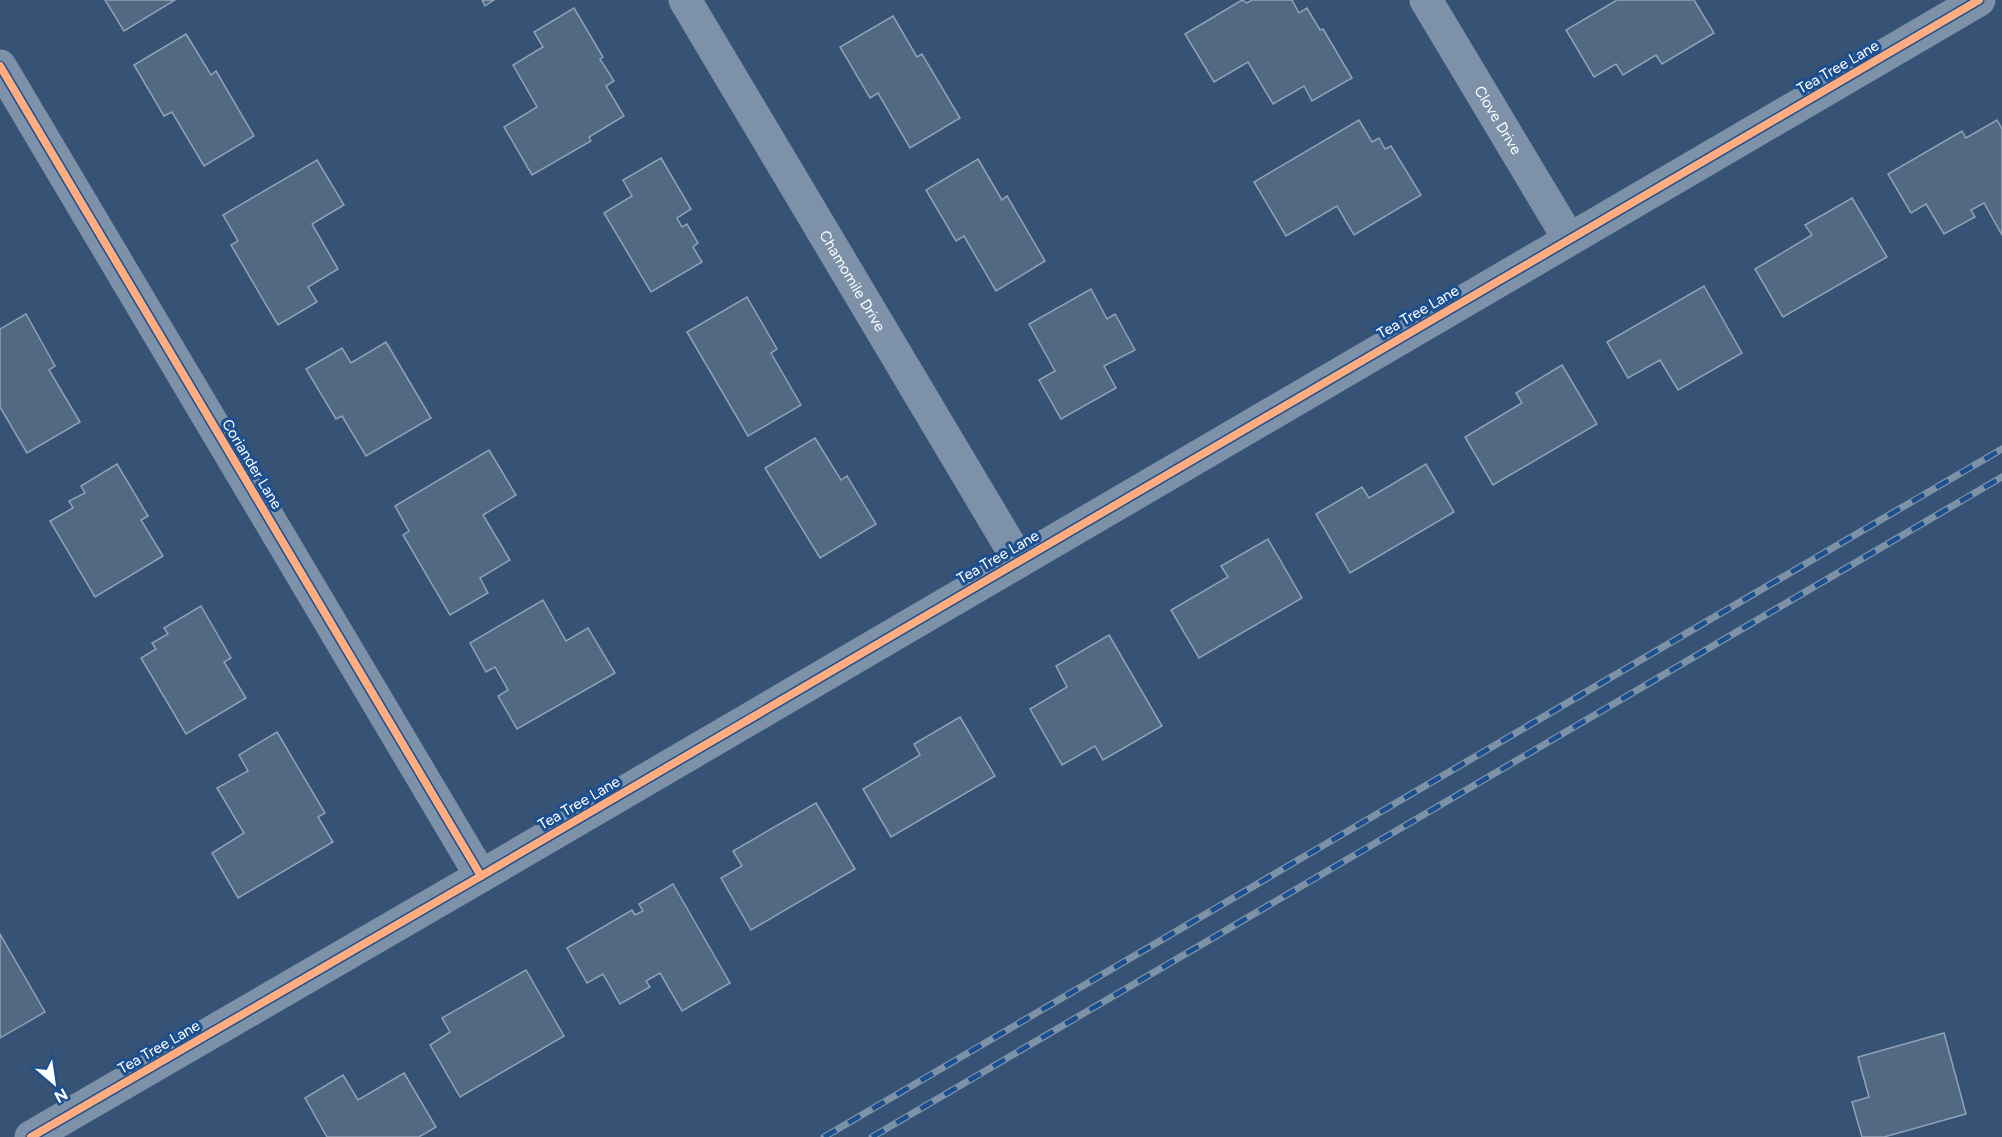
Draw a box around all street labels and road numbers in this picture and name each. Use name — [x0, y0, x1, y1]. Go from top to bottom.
street label: Tea Tree Lane — [1794, 36, 1882, 98]
street label: Clove Drive — [1470, 82, 1525, 158]
street label: Chamomile Drive — [815, 227, 889, 335]
street label: Tea Tree Lane — [1374, 281, 1462, 343]
street label: Coriander Lane — [218, 416, 286, 512]
street label: Tea Tree Lane — [954, 526, 1042, 588]
street label: Tea Tree Lane — [535, 772, 623, 834]
street label: Tea Tree Lane — [115, 1016, 203, 1078]

